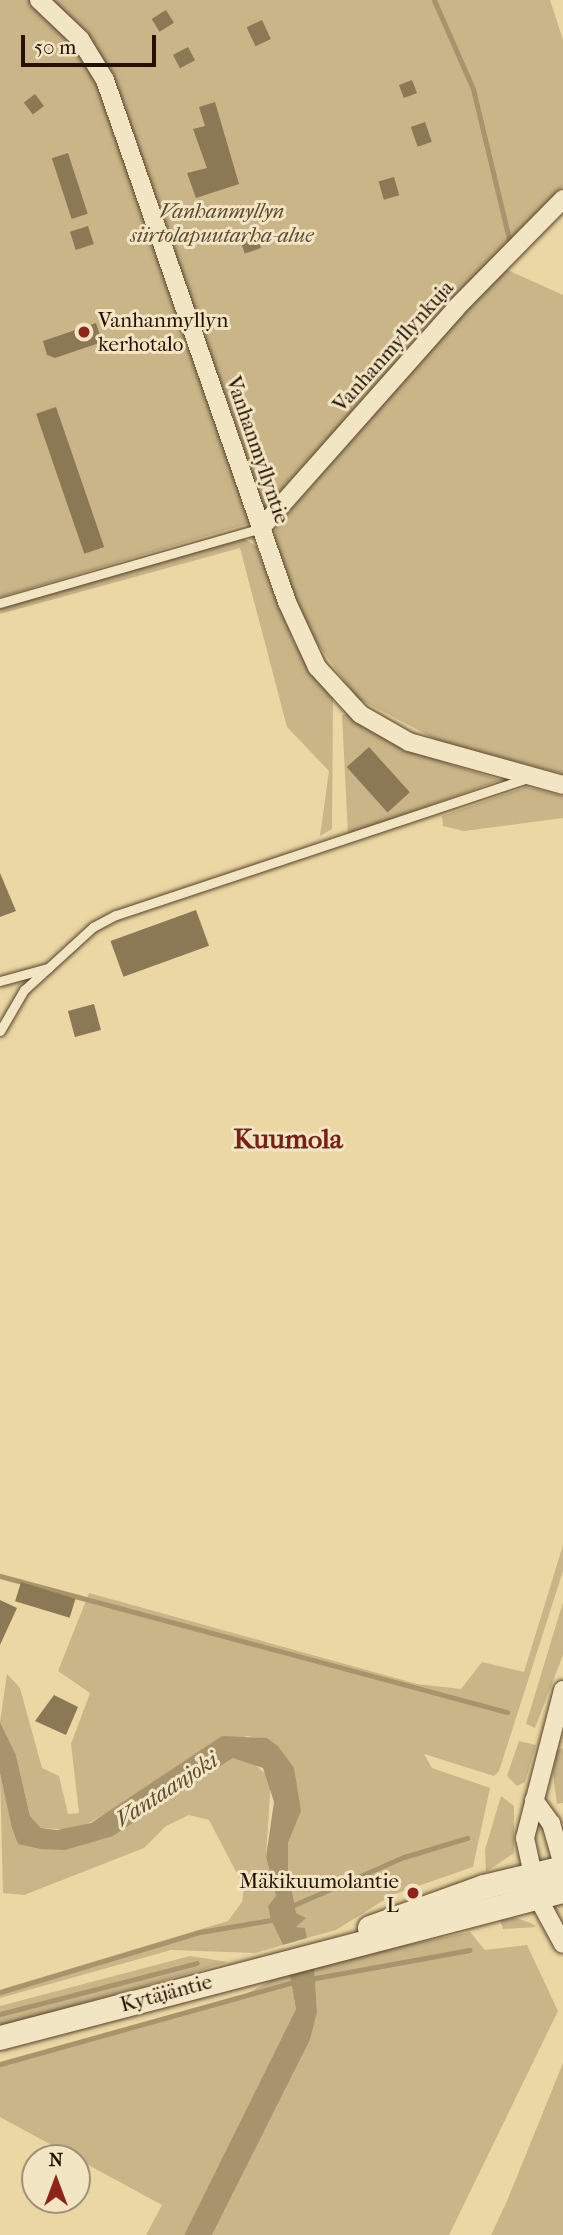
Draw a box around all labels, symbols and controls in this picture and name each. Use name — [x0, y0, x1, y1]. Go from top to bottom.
scale bar — [24, 21, 159, 65]
text: 50 m — [34, 35, 77, 59]
park label: Vanhanmyllyn siirtolapuutarha-alue — [130, 198, 314, 248]
street label: Vanhanmyllynkuja — [327, 275, 459, 417]
place label: Vanhanmyllyn kerhotalo — [98, 307, 228, 357]
marker: Vanhanmyllyn kerhotalo — [76, 324, 92, 340]
street label: Vanhanmyllyntie — [221, 373, 295, 527]
district label: Kuumola — [233, 1122, 343, 1156]
water label: Vantaanjoki — [111, 1747, 223, 1833]
place label: Mäkikuumolantie L — [239, 1868, 399, 1918]
marker: Mäkikuumolantie L — [405, 1885, 421, 1901]
street label: Kytäjäntie — [117, 1969, 215, 2017]
north arrow — [21, 2144, 91, 2214]
text: N — [49, 2149, 63, 2171]

